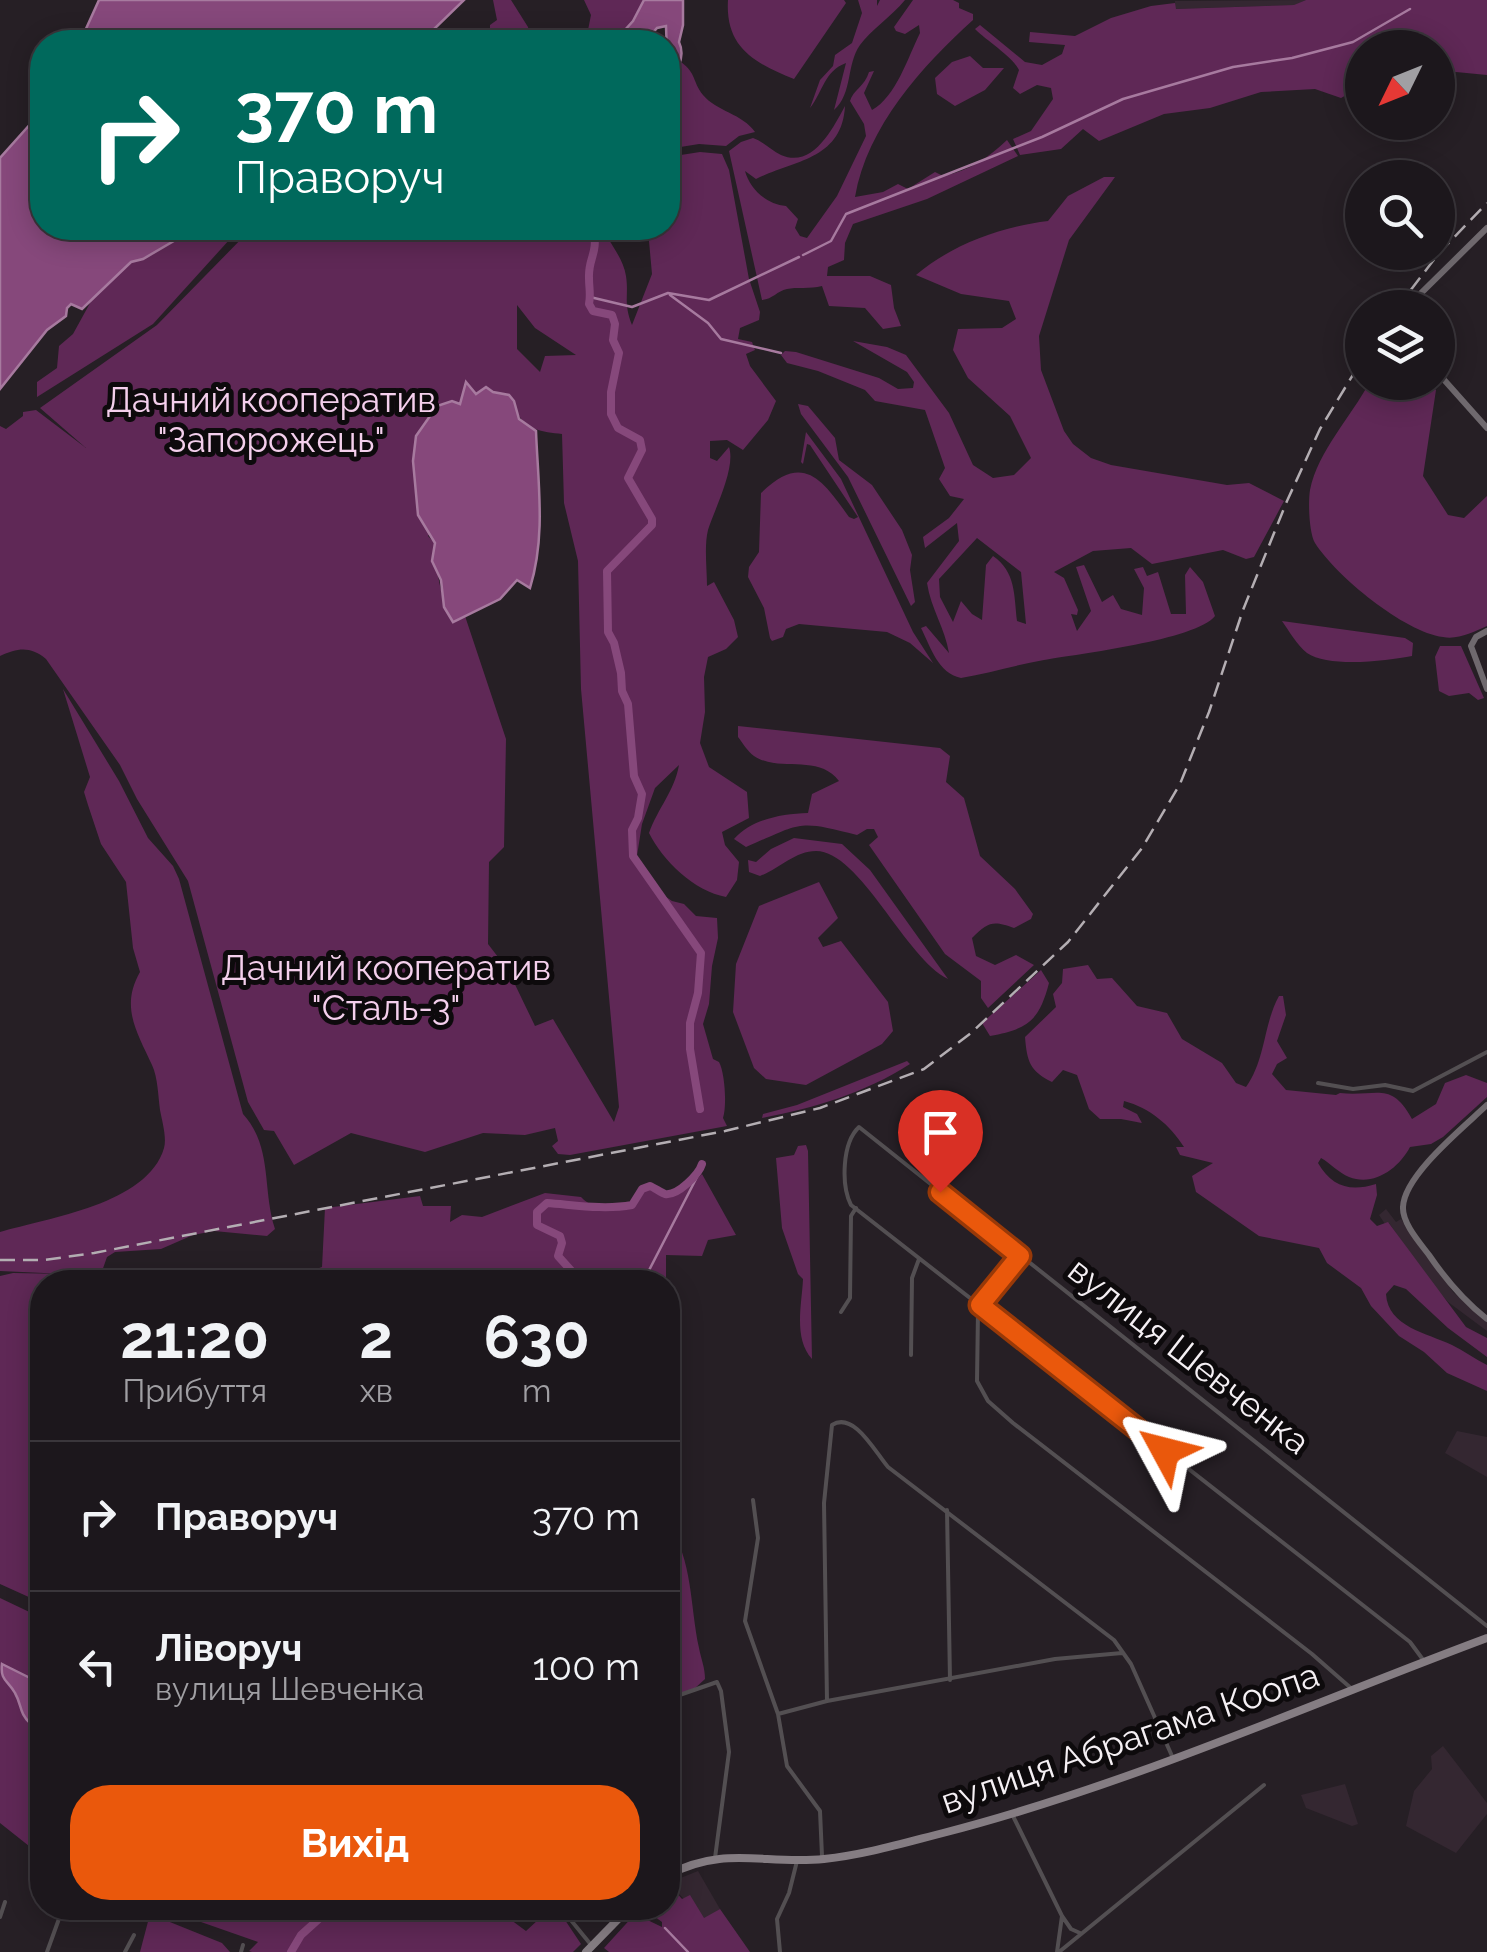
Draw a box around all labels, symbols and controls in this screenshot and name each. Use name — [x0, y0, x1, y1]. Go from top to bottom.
north arrow — [1345, 30, 1455, 140]
map controls — [1345, 30, 1455, 400]
text: 370 m — [235, 67, 438, 149]
icon: right — [70, 70, 200, 200]
text: Праворуч — [235, 151, 445, 204]
button: search — [1345, 160, 1455, 270]
button: layers — [1345, 290, 1455, 400]
park label: Дачний кооператив "Запорожець" — [106, 379, 436, 460]
park label: Дачний кооператив "Сталь-3" — [221, 947, 551, 1028]
pin — [898, 1090, 983, 1193]
icon: arrive — [913, 1105, 968, 1160]
street label: вулиця Шевченка — [1061, 1249, 1318, 1462]
text: 21:20 — [120, 1302, 269, 1372]
text: 2 — [359, 1302, 393, 1372]
text: 630 — [483, 1302, 590, 1372]
text: Прибуття — [122, 1372, 267, 1409]
text: хв — [360, 1372, 393, 1409]
text: m — [522, 1372, 551, 1409]
position arrow — [1113, 1399, 1217, 1503]
icon: right — [70, 1489, 125, 1544]
text: Праворуч — [155, 1494, 338, 1539]
text: 370 m — [532, 1494, 640, 1539]
text: Ліворуч — [155, 1625, 302, 1670]
icon: left — [70, 1639, 125, 1694]
text: 100 m — [533, 1644, 640, 1689]
street label: вулиця Абрагама Коопа — [935, 1653, 1324, 1822]
text: вулиця Шевченка — [155, 1670, 424, 1707]
button: Вихід — [70, 1785, 640, 1900]

